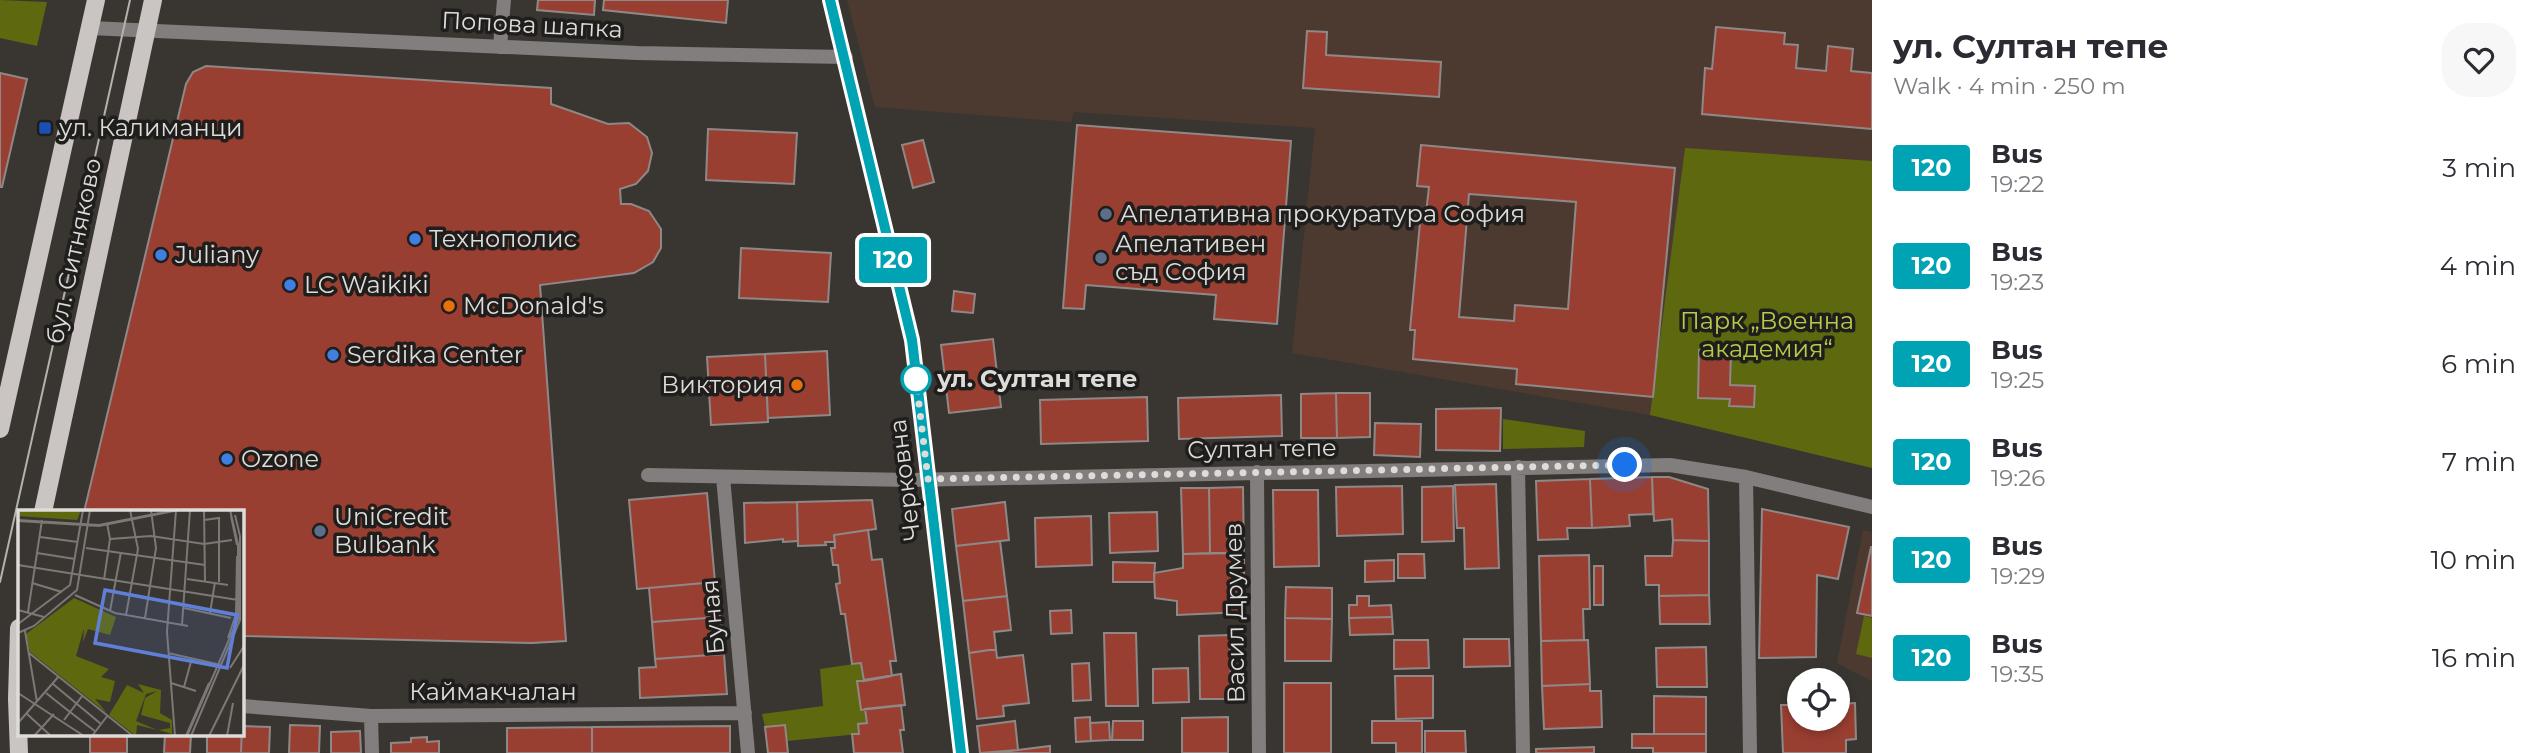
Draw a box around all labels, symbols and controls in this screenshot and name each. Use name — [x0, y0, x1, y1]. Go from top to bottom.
street label: Попова шапка — [441, 5, 623, 44]
button: heart — [2442, 23, 2516, 97]
text: ул. Султан тепе — [1893, 26, 2169, 66]
text: Walk · 4 min · 250 m — [1893, 72, 2126, 100]
place label: ул. Калиманци — [58, 113, 243, 142]
marker: ул. Калиманци — [37, 120, 53, 136]
text: Bus — [1991, 138, 2043, 170]
text: 3 min — [2442, 152, 2516, 184]
text: 120 — [1912, 153, 1951, 182]
street label: бул. Ситняково — [40, 155, 107, 346]
text: 19:22 — [1991, 170, 2044, 198]
place label: Апелативна прокуратура София — [1120, 199, 1525, 228]
marker: Апелативна прокуратура София — [1098, 206, 1114, 222]
place label: Технополис — [429, 224, 577, 253]
place label: Апелативен съд София — [1115, 229, 1266, 286]
marker: Технополис — [407, 231, 423, 247]
text: Bus — [1991, 236, 2043, 268]
line badge: 120 — [853, 237, 933, 283]
place label: Juliany — [174, 240, 259, 269]
text: 120 — [873, 245, 913, 274]
marker: Juliany — [153, 247, 169, 263]
marker: Апелативен съд София — [1093, 250, 1109, 266]
text: 4 min — [2440, 250, 2516, 282]
text: 120 — [1912, 251, 1951, 280]
text: 19:23 — [1991, 268, 2044, 296]
place label: LC Waikiki — [304, 270, 429, 299]
marker: LC Waikiki — [282, 277, 298, 293]
place label: McDonald's — [463, 291, 604, 320]
marker: McDonald's — [441, 298, 457, 314]
park label: Парк „Военна академия“ — [1680, 306, 1854, 363]
text: Bus — [1991, 334, 2043, 366]
place label: Serdika Center — [347, 340, 523, 369]
marker: Serdika Center — [325, 347, 341, 363]
text: 6 min — [2441, 348, 2516, 380]
text: 120 — [1912, 349, 1951, 378]
marker: ул. Султан тепе — [901, 364, 931, 394]
place label: ул. Султан тепе — [936, 364, 1138, 393]
text: 19:25 — [1991, 366, 2044, 394]
place label: Виктория — [661, 370, 783, 399]
marker: Виктория — [789, 377, 805, 393]
street label: Черковна — [883, 418, 926, 542]
text: Bus — [1991, 432, 2043, 464]
street label: Султан тепе — [1187, 433, 1337, 464]
place label: Ozone — [241, 444, 319, 473]
text: 7 min — [2442, 446, 2516, 478]
your location — [1607, 447, 1642, 482]
text: 120 — [1912, 447, 1951, 476]
marker: Ozone — [219, 451, 235, 467]
text: 19:26 — [1991, 464, 2045, 492]
place label: UniCredit Bulbank — [334, 502, 449, 559]
inset map — [18, 510, 243, 736]
marker: UniCredit Bulbank — [312, 523, 328, 539]
street label: Васил Друмев — [1218, 523, 1251, 703]
text: Bus — [1991, 530, 2043, 562]
text: 10 min — [2430, 544, 2516, 576]
text: 120 — [1912, 545, 1951, 574]
text: 19:29 — [1991, 562, 2045, 590]
street label: Буная — [695, 578, 730, 656]
text: Bus — [1991, 628, 2043, 660]
text: 16 min — [2432, 642, 2516, 674]
text: 120 — [1912, 643, 1951, 672]
text: 19:35 — [1991, 660, 2044, 688]
map controls — [1787, 668, 1850, 731]
button: locate — [1787, 668, 1850, 731]
street label: Каймакчалан — [409, 677, 577, 706]

